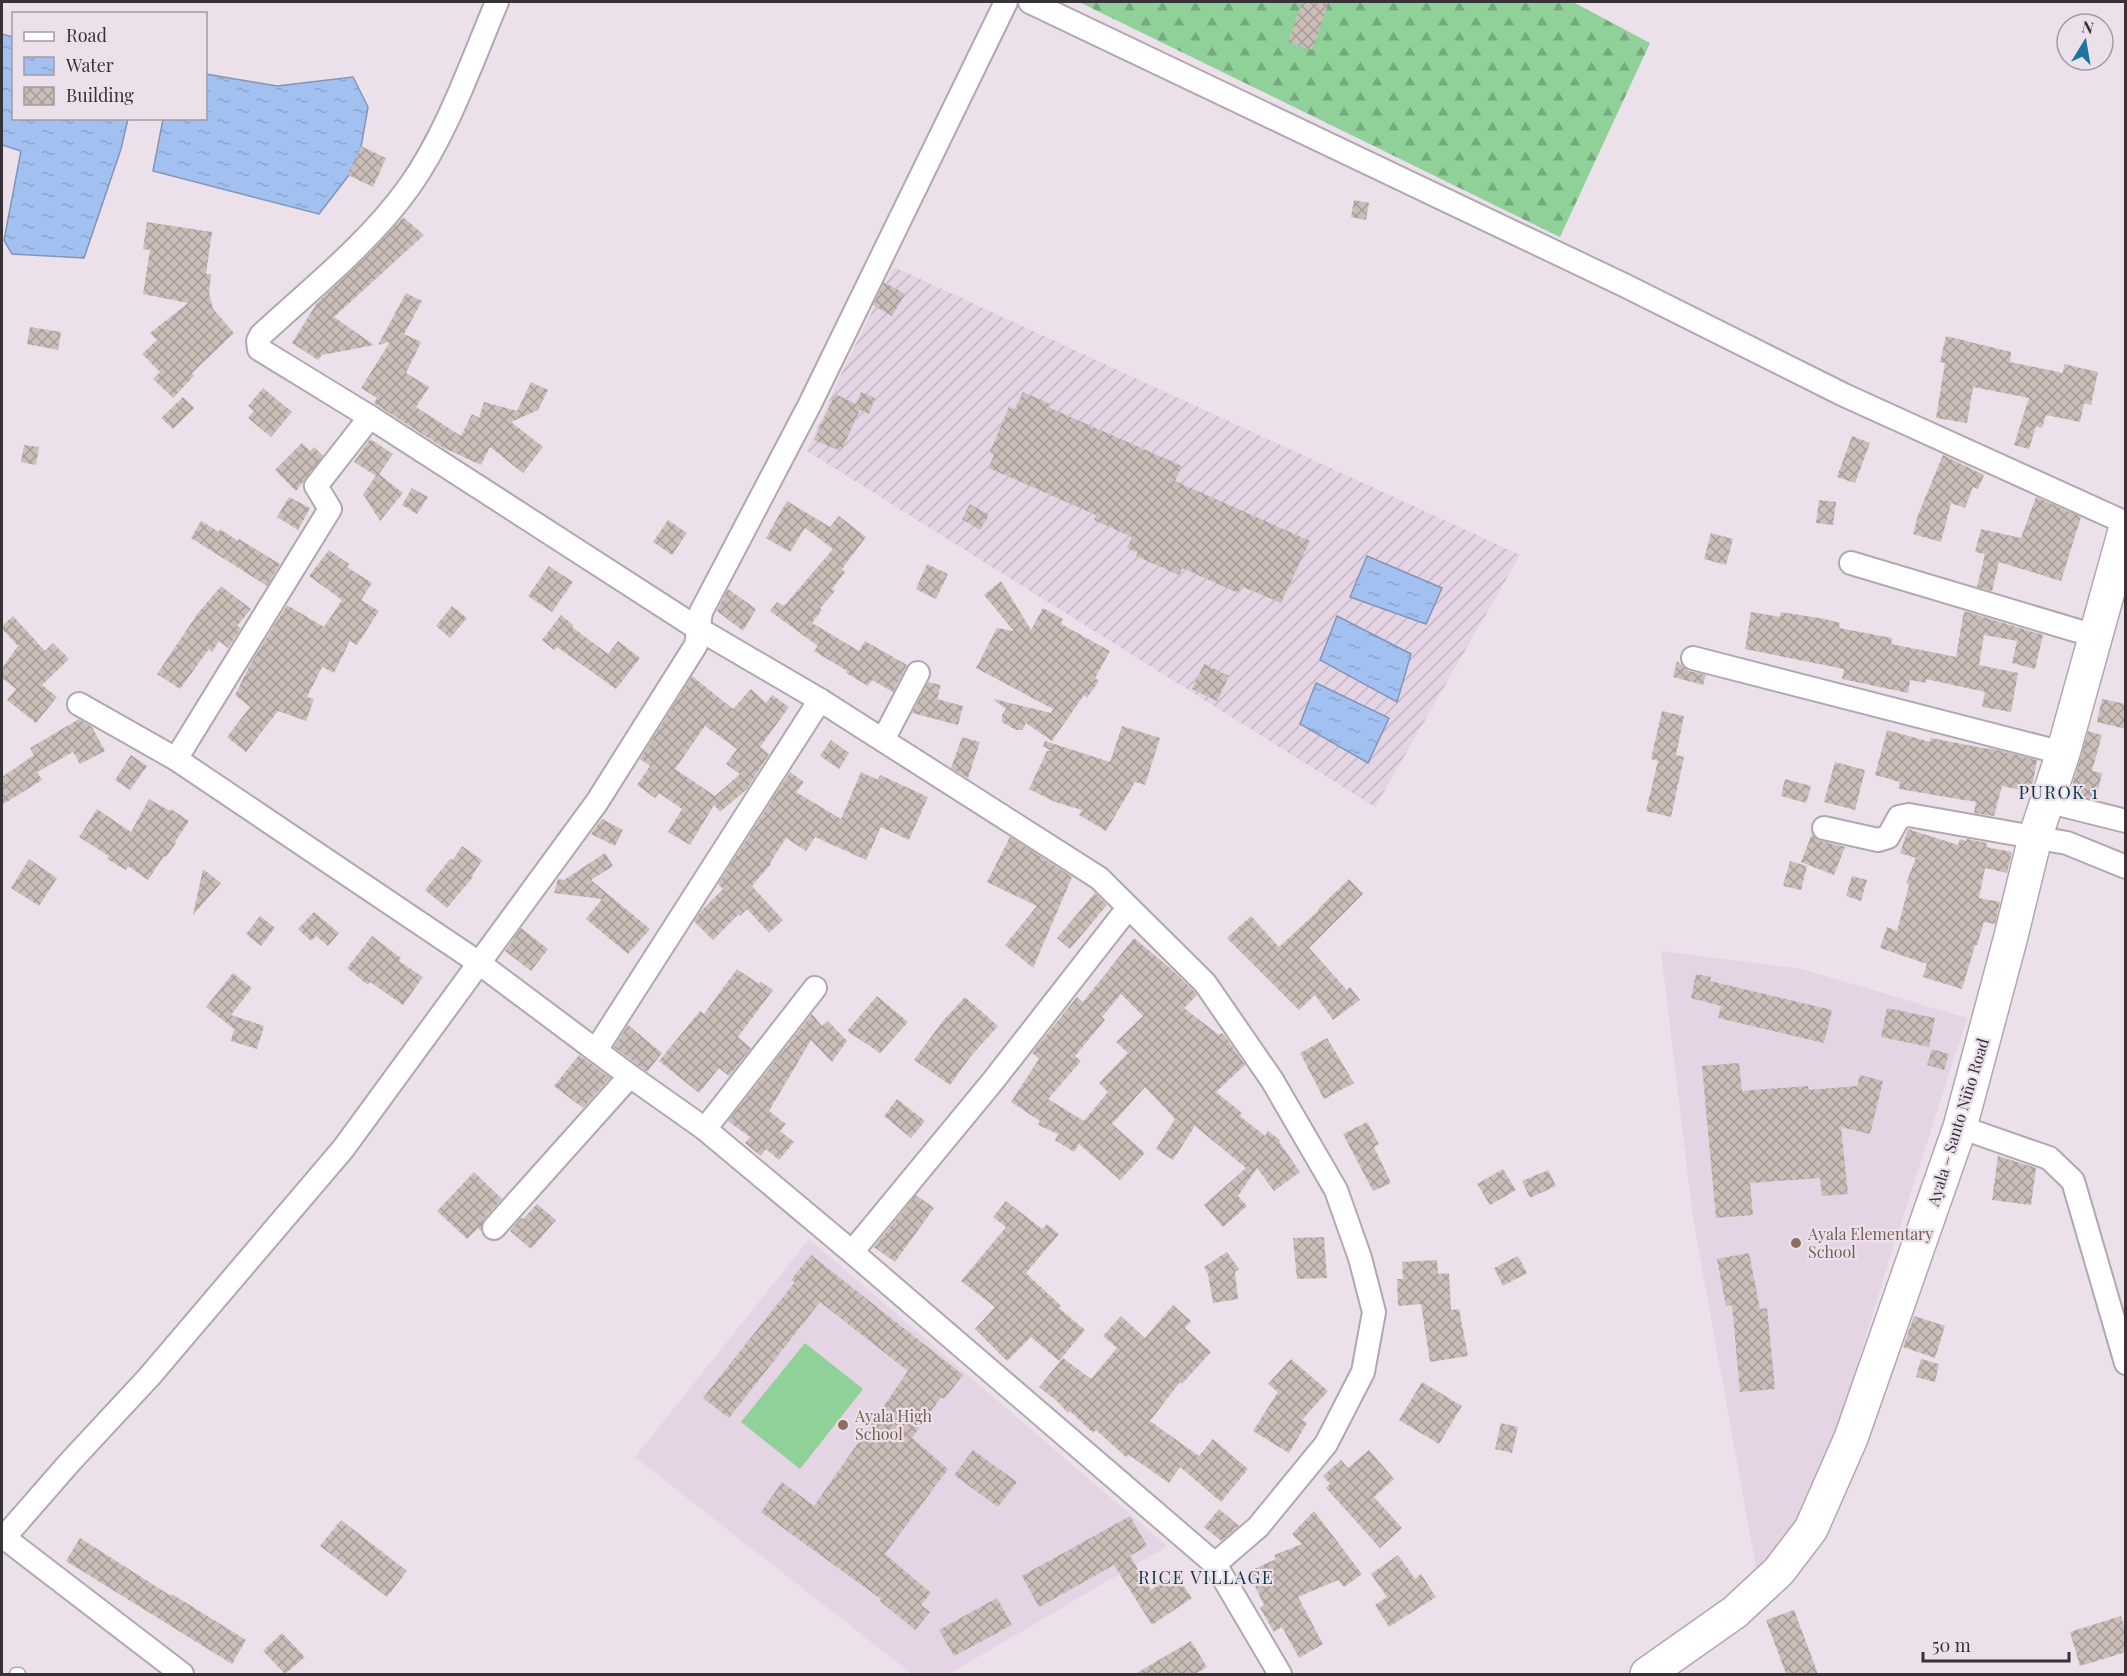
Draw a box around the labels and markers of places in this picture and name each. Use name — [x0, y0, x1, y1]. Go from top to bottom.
place label: Ayala Elementary School — [1807, 1223, 1933, 1262]
marker: Ayala Elementary School — [1789, 1236, 1803, 1250]
place label: Ayala High School — [854, 1405, 933, 1444]
marker: Ayala High School — [836, 1418, 850, 1432]

